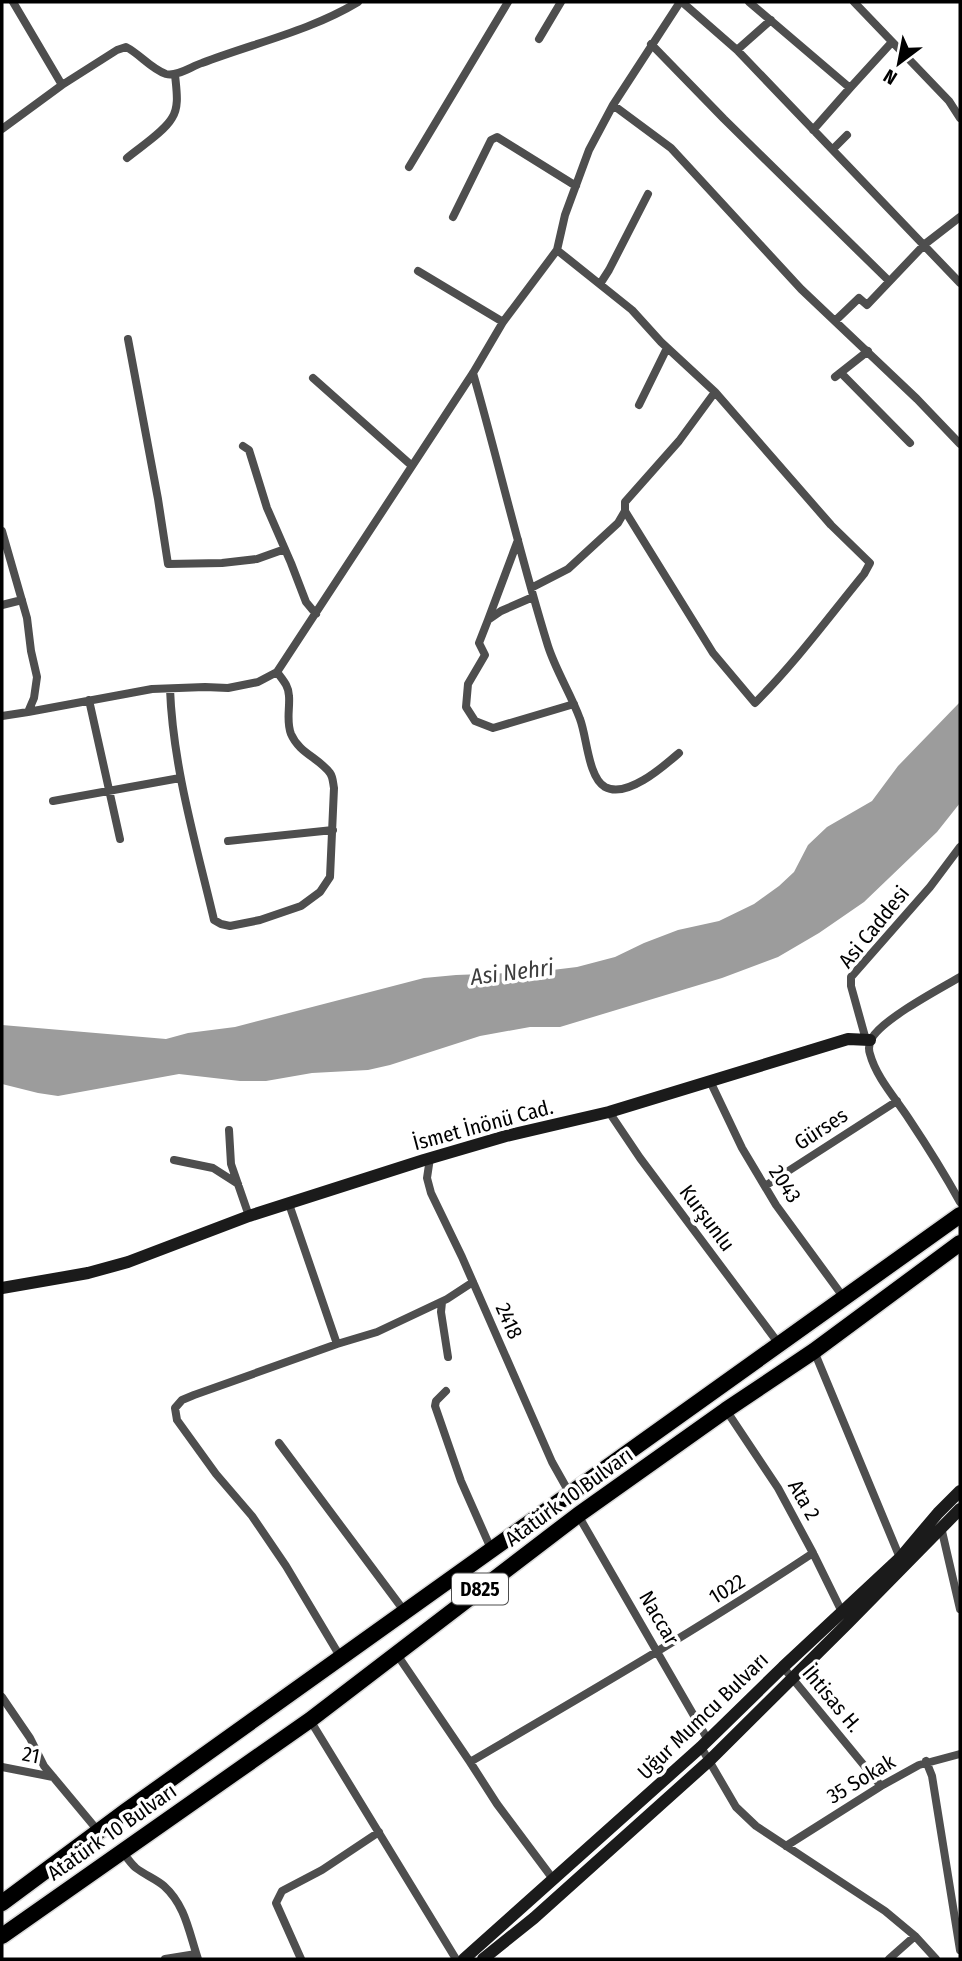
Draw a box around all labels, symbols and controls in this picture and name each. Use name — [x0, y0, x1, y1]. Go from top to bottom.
north arrow — [864, 28, 934, 98]
text: N — [879, 64, 901, 90]
street label: Asi Caddesi — [833, 881, 915, 973]
water label: Asi Nehri — [468, 953, 555, 991]
street label: İsmet İnönü Cad. — [410, 1094, 556, 1156]
street label: Gürses — [789, 1102, 853, 1156]
street label: 2043 — [763, 1160, 807, 1208]
street label: Kurşunlu — [674, 1180, 740, 1256]
street label: 2418 — [490, 1299, 528, 1343]
street label: Atatürk 10 Bulvarı — [500, 1442, 638, 1552]
street label: Ata 2 — [782, 1475, 826, 1525]
street label: 1022 — [704, 1568, 750, 1610]
road number: D825 — [452, 1574, 508, 1604]
street label: Naccar — [633, 1586, 685, 1650]
street label: Uğur Mumcu Bulvarı — [632, 1647, 774, 1785]
street label: İhtisas H. — [797, 1660, 867, 1738]
street label: 21 — [20, 1741, 42, 1769]
street label: 35 Sokak — [822, 1748, 900, 1809]
street label: Atatürk 10 Bulvarı — [42, 1778, 182, 1886]

